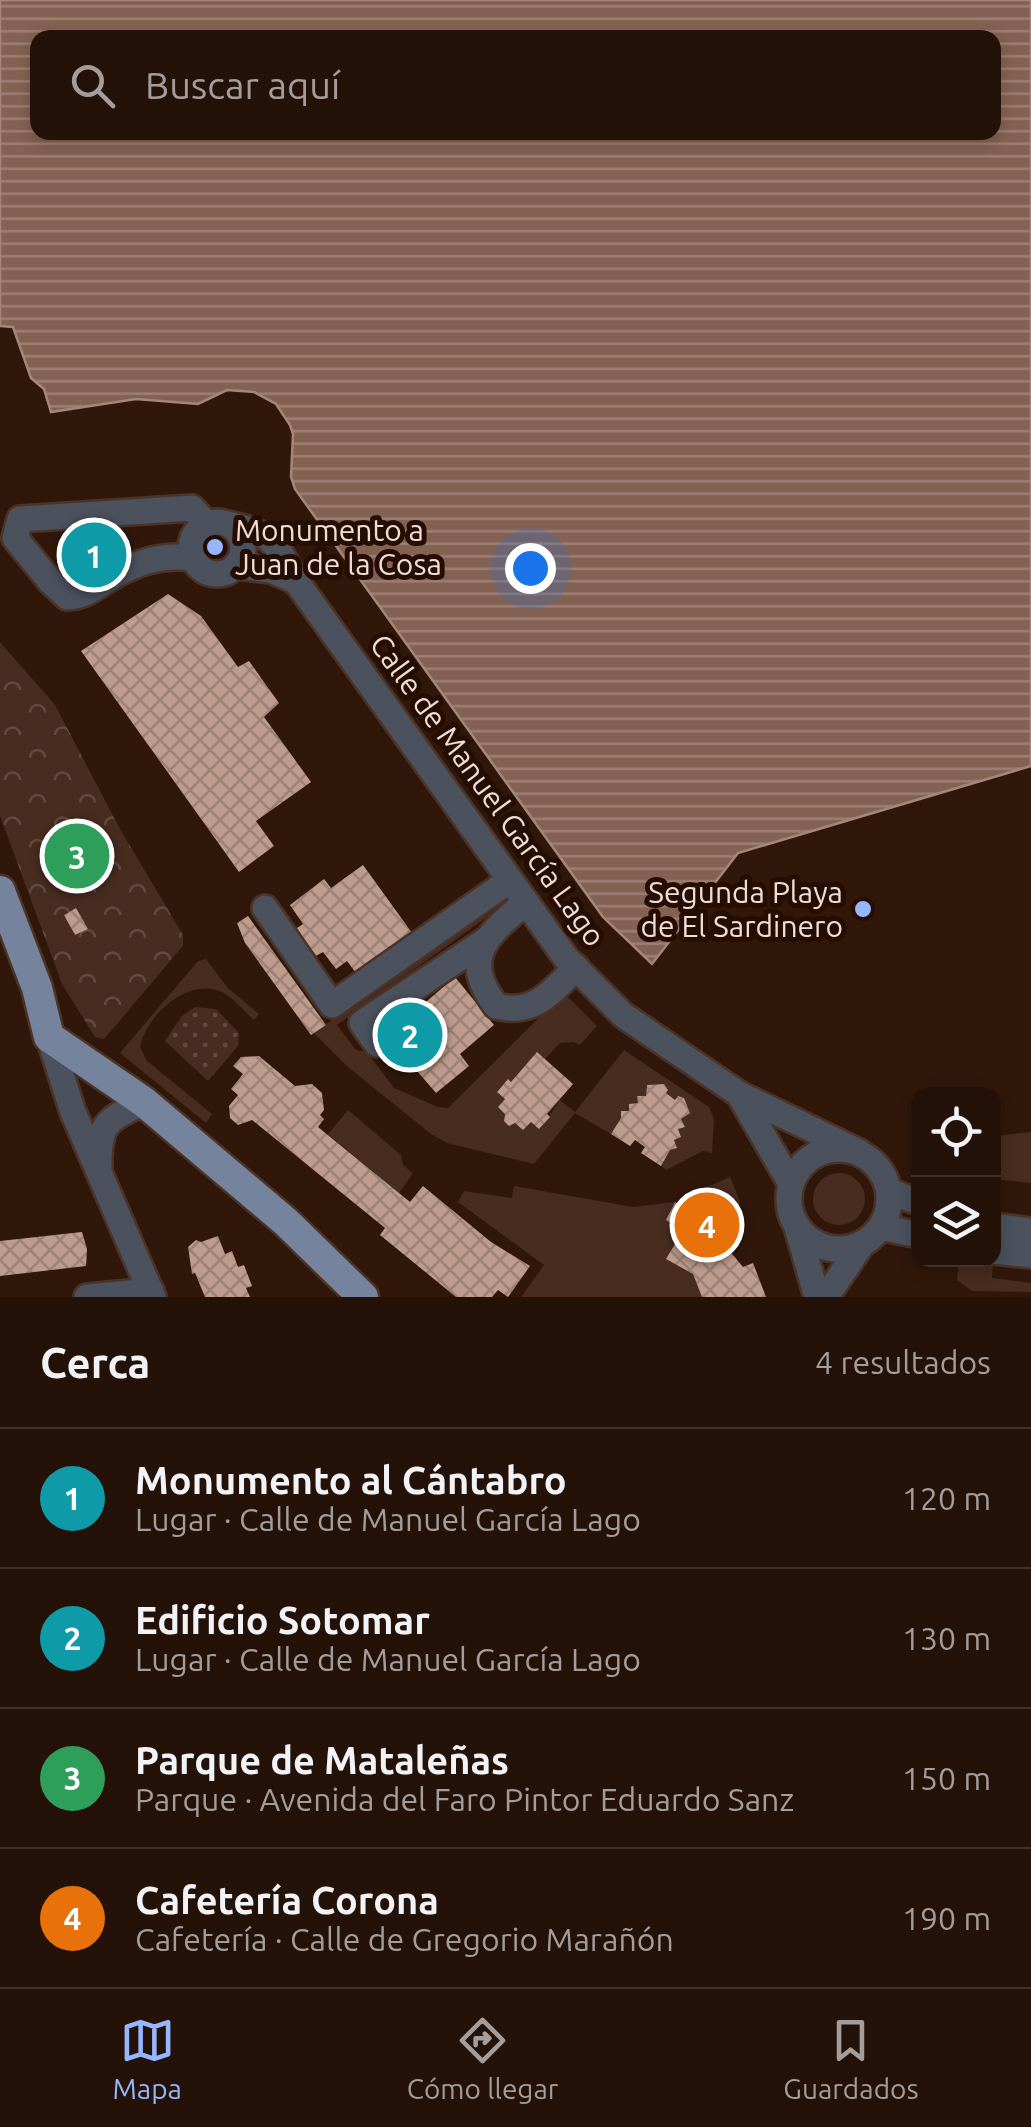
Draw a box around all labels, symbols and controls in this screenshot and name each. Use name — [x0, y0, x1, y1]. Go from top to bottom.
search box — [30, 30, 1001, 140]
icon: search — [65, 58, 120, 113]
text: Buscar aquí — [145, 64, 340, 106]
place label: Monumento a Juan de la Cosa — [235, 513, 442, 581]
pin: 1 — [62, 518, 126, 592]
marker: Monumento a Juan de la Cosa — [204, 536, 226, 558]
your location — [505, 543, 556, 594]
street label: Calle de Manuel García Lago — [364, 628, 612, 952]
pin: 3 — [44, 818, 110, 894]
place label: Segunda Playa de El Sardinero — [641, 875, 843, 943]
marker: Segunda Playa de El Sardinero — [852, 898, 874, 920]
pin: 2 — [378, 998, 442, 1072]
map controls — [911, 1087, 1001, 1267]
button: locate — [911, 1087, 1001, 1177]
button: layers — [911, 1177, 1001, 1267]
pin: 4 — [674, 1188, 740, 1262]
text: Cerca — [40, 1339, 150, 1386]
text: 4 resultados — [815, 1344, 991, 1380]
text: Monumento al Cántabro — [135, 1459, 567, 1501]
text: 1 — [63, 1480, 82, 1516]
text: 120 m — [902, 1480, 991, 1516]
text: Lugar · Calle de Manuel García Lago — [135, 1501, 641, 1537]
text: Edificio Sotomar — [135, 1599, 430, 1641]
text: 2 — [63, 1620, 82, 1656]
text: 130 m — [902, 1620, 991, 1656]
text: Lugar · Calle de Manuel García Lago — [135, 1641, 641, 1677]
text: Parque de Mataleñas — [135, 1739, 509, 1781]
text: 3 — [63, 1760, 82, 1796]
text: 150 m — [902, 1760, 991, 1796]
text: Parque · Avenida del Faro Pintor Eduardo Sanz — [135, 1781, 794, 1817]
text: Cafetería Corona — [135, 1879, 439, 1921]
text: 4 — [63, 1900, 82, 1936]
text: 190 m — [902, 1900, 991, 1936]
text: Cafetería · Calle de Gregorio Marañón — [135, 1921, 674, 1957]
tab: Mapa — [112, 2013, 182, 2104]
tab: Cómo llegar — [407, 2013, 558, 2104]
tab: Guardados — [783, 2013, 919, 2104]

